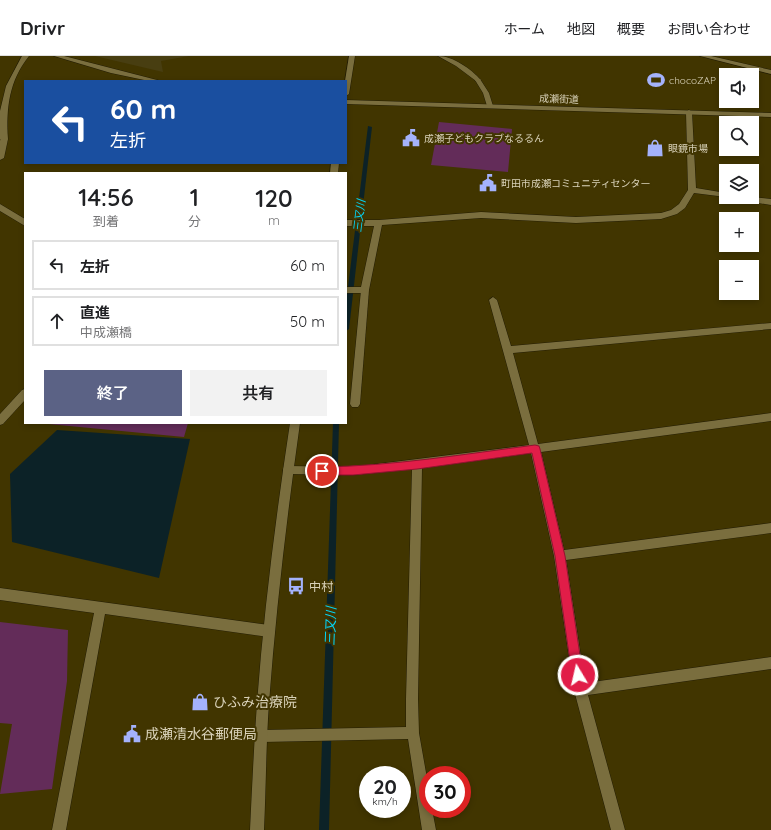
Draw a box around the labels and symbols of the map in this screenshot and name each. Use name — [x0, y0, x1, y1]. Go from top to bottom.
sports icon: chocoZAP — [646, 70, 666, 90]
place label: chocoZAP — [669, 74, 716, 87]
street label: 成瀬街道 — [539, 92, 579, 106]
public building icon: 成瀬子どもクラブなるるん — [401, 128, 421, 148]
place label: 成瀬子どもクラブなるるん — [424, 132, 544, 145]
shop icon: 眼鏡市場 — [645, 138, 665, 158]
place label: 眼鏡市場 — [668, 142, 708, 155]
public building icon: 町田市成瀬コミュニティセンター — [478, 173, 498, 193]
place label: 町田市成瀬コミュニティセンター — [501, 177, 650, 190]
water label: 三又川 — [350, 198, 368, 233]
pin — [305, 454, 339, 488]
bus stop icon: 中村 — [286, 576, 306, 596]
place label: 中村 — [309, 579, 334, 594]
water label: 三又川 — [321, 604, 339, 646]
position arrow — [557, 654, 599, 696]
shop icon: ひふみ治療院 — [190, 692, 210, 712]
place label: ひふみ治療院 — [213, 693, 297, 711]
public building icon: 成瀬清水谷郵便局 — [122, 724, 142, 744]
place label: 成瀬清水谷郵便局 — [145, 725, 257, 743]
speed limit sign: 30 — [419, 766, 471, 818]

